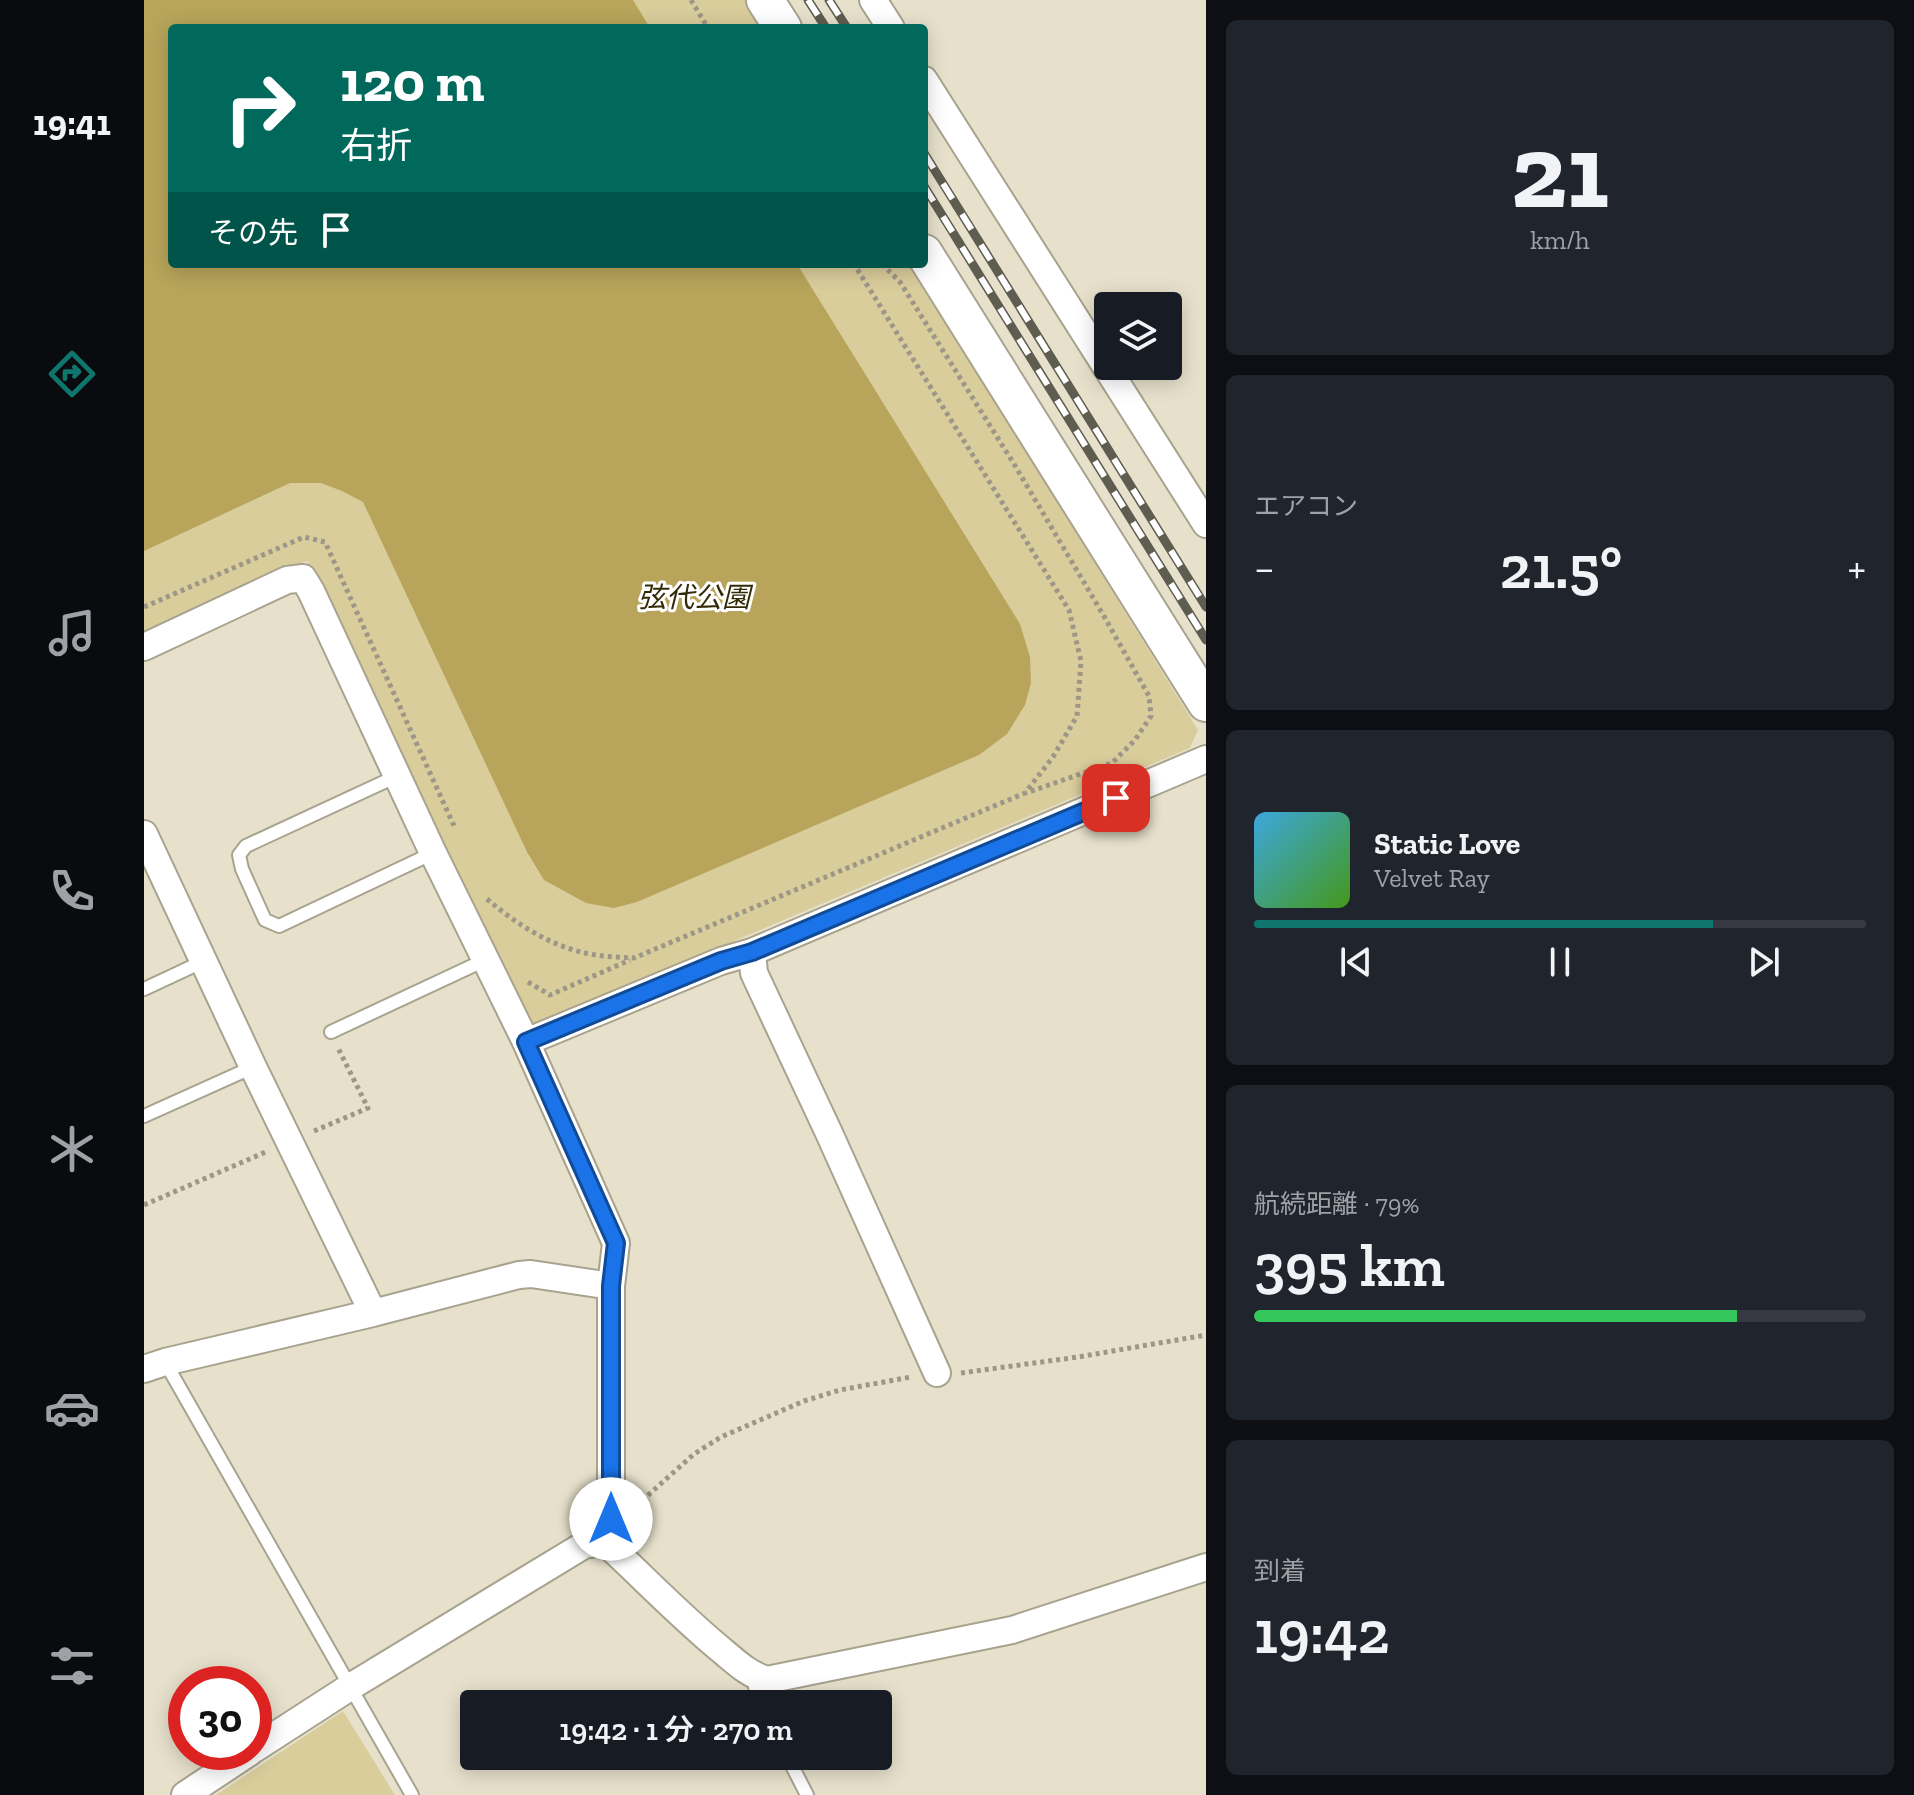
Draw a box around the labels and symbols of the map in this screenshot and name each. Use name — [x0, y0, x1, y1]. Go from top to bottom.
park label: 弦代公園 — [638, 581, 754, 614]
pin — [1082, 764, 1150, 832]
position arrow — [569, 1477, 653, 1561]
speed limit sign: 30 — [168, 1666, 272, 1770]

